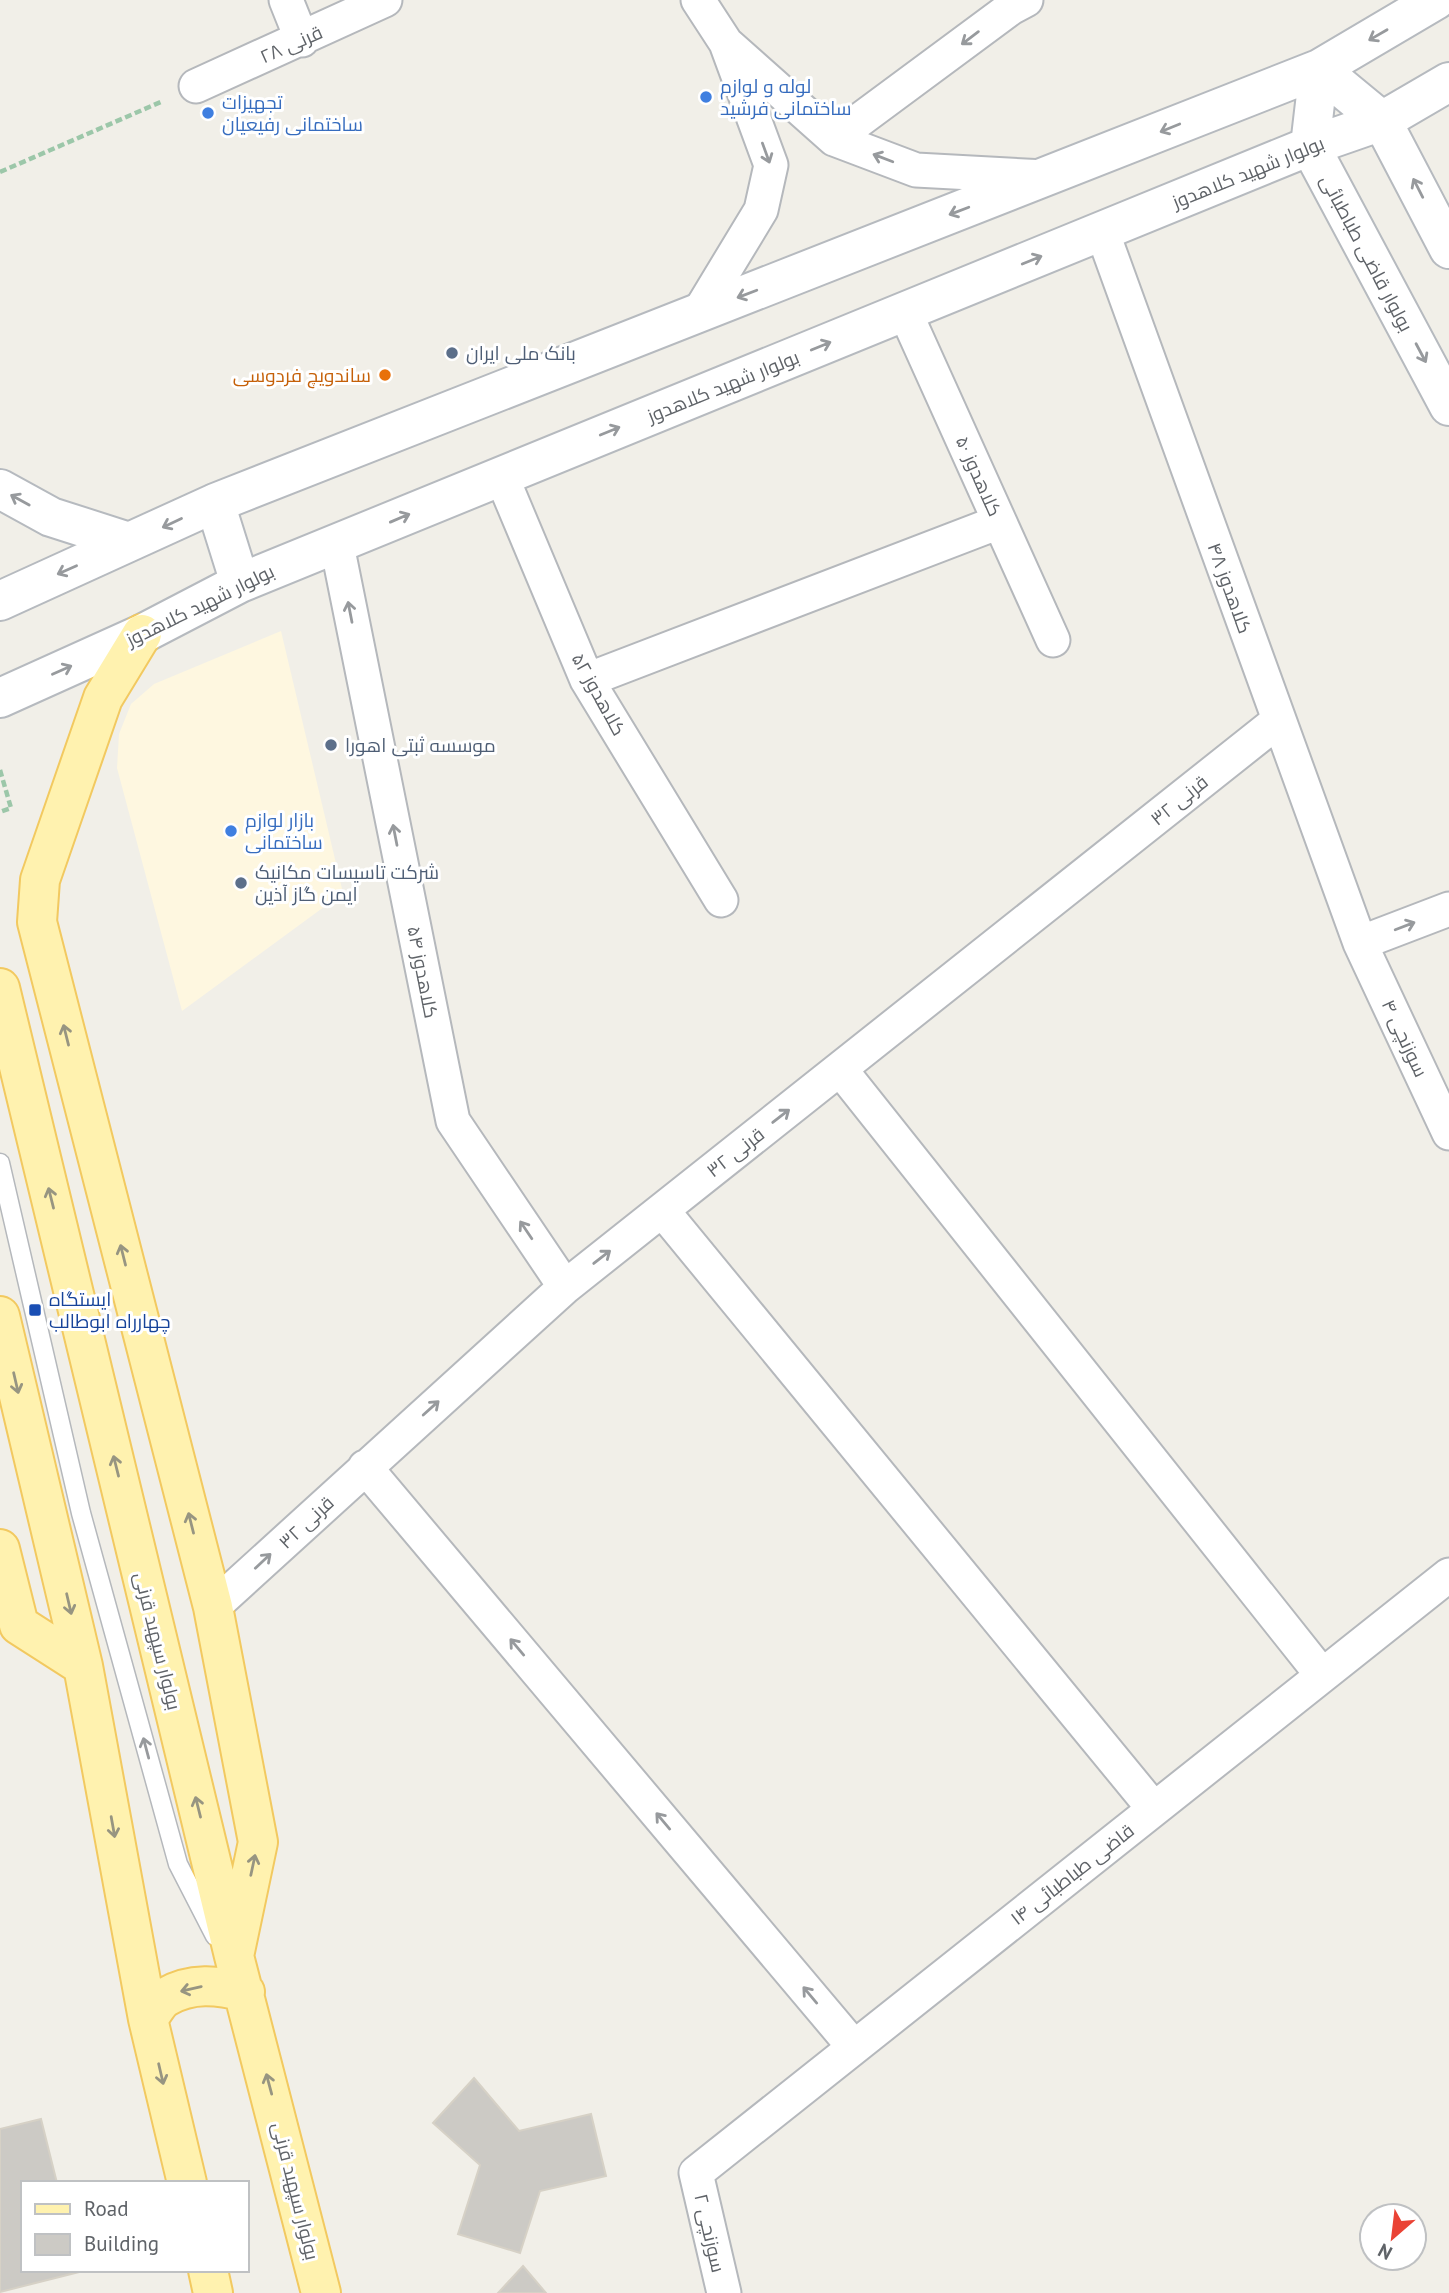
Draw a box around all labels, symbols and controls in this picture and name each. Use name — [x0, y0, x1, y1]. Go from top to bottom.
street label: قرنی ۲۸ — [256, 20, 326, 68]
one-way arrow — [1368, 28, 1388, 42]
one-way arrow — [961, 31, 980, 46]
place label: لوله و لوازم ساختمانی فرشید — [720, 74, 852, 120]
marker: لوله و لوازم ساختمانی فرشید — [698, 89, 714, 105]
place label: تجهیزات ساختمانی رفیعیان — [222, 90, 363, 136]
marker: تجهیزات ساختمانی رفیعیان — [200, 105, 216, 121]
one-way arrow — [1160, 122, 1182, 135]
street label: بولوار شهید کلاهدوز — [1168, 131, 1328, 214]
one-way arrow — [761, 141, 773, 163]
one-way arrow — [873, 150, 895, 163]
street label: بولوار قاضی طباطبائی — [1315, 170, 1419, 336]
one-way arrow — [1411, 178, 1425, 199]
one-way arrow — [949, 206, 970, 219]
one-way arrow — [1020, 253, 1042, 266]
one-way arrow — [737, 289, 759, 302]
one-way arrow — [810, 339, 831, 352]
place label: بانک ملی ایران — [466, 341, 576, 365]
one-way arrow — [1414, 343, 1428, 363]
marker: بانک ملی ایران — [444, 345, 460, 361]
street label: بولوار شهید کلاهدوز — [643, 345, 803, 428]
place label: ساندویچ فردوسی — [233, 363, 371, 389]
marker: ساندویچ فردوسی — [377, 367, 393, 383]
one-way arrow — [599, 424, 620, 437]
street label: کلاهدوز ۵۰ — [951, 432, 1007, 520]
one-way arrow — [11, 493, 31, 507]
one-way arrow — [388, 511, 410, 524]
one-way arrow — [162, 517, 183, 530]
street label: کلاهدوز ۴۸ — [1203, 539, 1257, 637]
street label: بولوار شهید کلاهدوز — [121, 559, 278, 652]
one-way arrow — [57, 564, 78, 578]
one-way arrow — [343, 601, 357, 624]
street label: کلاهدوز ۵۲ — [567, 649, 631, 739]
one-way arrow — [51, 663, 72, 676]
place label: موسسه ثبتی اهورا — [345, 733, 496, 757]
marker: موسسه ثبتی اهورا — [323, 737, 339, 753]
street label: قرنی ۳۲ — [1145, 770, 1213, 830]
place label: بازار لوازم ساختمانی — [245, 808, 323, 854]
marker: بازار لوازم ساختمانی — [223, 823, 239, 839]
one-way arrow — [388, 824, 402, 847]
place label: شرکت تاسیسات مکانیک ایمن گاز آذین — [255, 860, 439, 906]
marker: شرکت تاسیسات مکانیک ایمن گاز آذین — [233, 875, 249, 891]
one-way arrow — [1393, 919, 1415, 932]
street label: کلاهدوز ۵۴ — [402, 924, 444, 1020]
street label: سوزنچی ۴ — [1376, 995, 1433, 1081]
one-way arrow — [59, 1024, 72, 1047]
one-way arrow — [771, 1109, 789, 1124]
street label: قرنی ۳۲ — [701, 1122, 769, 1182]
one-way arrow — [44, 1187, 57, 1210]
one-way arrow — [519, 1221, 534, 1240]
one-way arrow — [116, 1244, 129, 1267]
one-way arrow — [592, 1250, 611, 1265]
place label: ایستگاه چهارراه ابوطالب — [49, 1287, 171, 1334]
marker: ایستگاه چهارراه ابوطالب — [27, 1302, 43, 1318]
one-way arrow — [10, 1371, 23, 1394]
one-way arrow — [422, 1399, 439, 1416]
one-way arrow — [108, 1456, 121, 1478]
street label: قرنی ۳۲ — [273, 1490, 339, 1554]
one-way arrow — [184, 1512, 197, 1534]
one-way arrow — [254, 1553, 272, 1569]
street label: بولوار سپهبد قرنی — [129, 1570, 187, 1712]
one-way arrow — [62, 1592, 76, 1615]
one-way arrow — [509, 1639, 525, 1657]
one-way arrow — [139, 1737, 152, 1760]
one-way arrow — [191, 1796, 204, 1819]
one-way arrow — [656, 1813, 671, 1831]
one-way arrow — [107, 1815, 120, 1838]
street label: قاضی طباطبائی ۱۴ — [1005, 1818, 1139, 1930]
one-way arrow — [247, 1854, 261, 1877]
one-way arrow — [180, 1983, 203, 1996]
one-way arrow — [802, 1987, 818, 2005]
one-way arrow — [155, 2063, 168, 2085]
one-way arrow — [262, 2073, 275, 2096]
street label: بولوار سپهبد قرنی — [267, 2120, 325, 2262]
legend — [21, 2181, 248, 2272]
street label: سوزنچی ۲ — [688, 2191, 731, 2275]
text: Road — [84, 2195, 128, 2222]
north arrow — [1358, 2202, 1428, 2272]
text: Building — [84, 2230, 159, 2257]
text: N — [1374, 2238, 1396, 2266]

